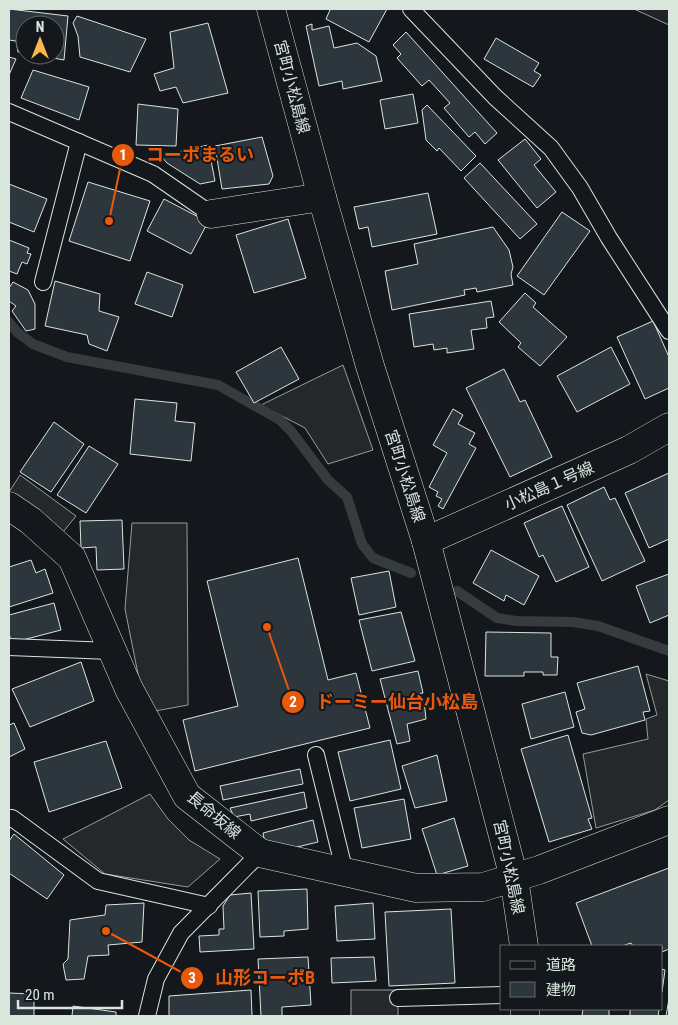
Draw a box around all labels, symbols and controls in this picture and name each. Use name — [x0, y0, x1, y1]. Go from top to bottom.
north arrow — [15, 15, 65, 65]
text: N — [36, 19, 44, 35]
street label: 宮町小松島線 — [270, 38, 314, 136]
callout: コーポまるい — [111, 138, 264, 171]
text: コーポまるい — [146, 144, 254, 165]
text: 1 — [119, 146, 127, 164]
street label: 宮町小松島線 — [381, 427, 429, 525]
street label: 小松島１号線 — [501, 458, 597, 514]
callout: ドーミー仙台小松島 — [281, 686, 488, 719]
text: ドーミー仙台小松島 — [316, 691, 478, 712]
text: 2 — [289, 693, 297, 711]
street label: 長命坂線 — [183, 787, 245, 843]
street label: 宮町小松島線 — [490, 818, 528, 916]
legend — [500, 945, 663, 1010]
text: 道路 — [546, 956, 576, 974]
callout: 山形コーポB — [180, 961, 325, 994]
text: 山形コーポB — [215, 967, 315, 988]
text: 3 — [188, 969, 196, 987]
scale bar — [18, 978, 121, 1010]
text: 建物 — [546, 981, 576, 999]
text: 20 m — [25, 986, 55, 1004]

